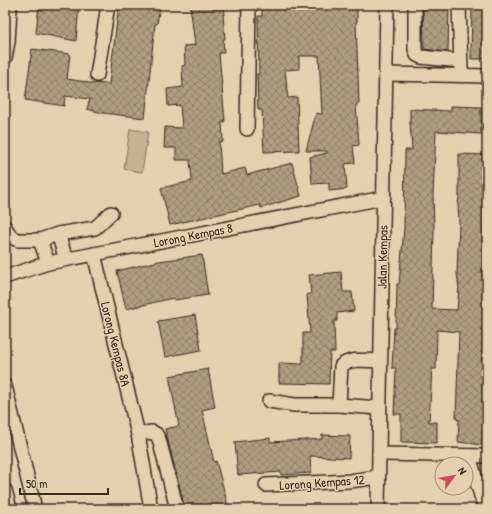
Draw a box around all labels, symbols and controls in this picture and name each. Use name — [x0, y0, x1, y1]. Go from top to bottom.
street label: Lorong Kempas 8 — [152, 218, 234, 251]
street label: Jalan Kempas — [372, 225, 392, 289]
street label: Lorong Kempas 8A — [97, 300, 135, 389]
north arrow — [434, 456, 474, 496]
text: N — [455, 465, 470, 477]
scale bar — [20, 470, 108, 496]
street label: Lorong Kempas 12 — [279, 470, 365, 494]
text: 50 m — [26, 475, 47, 492]

